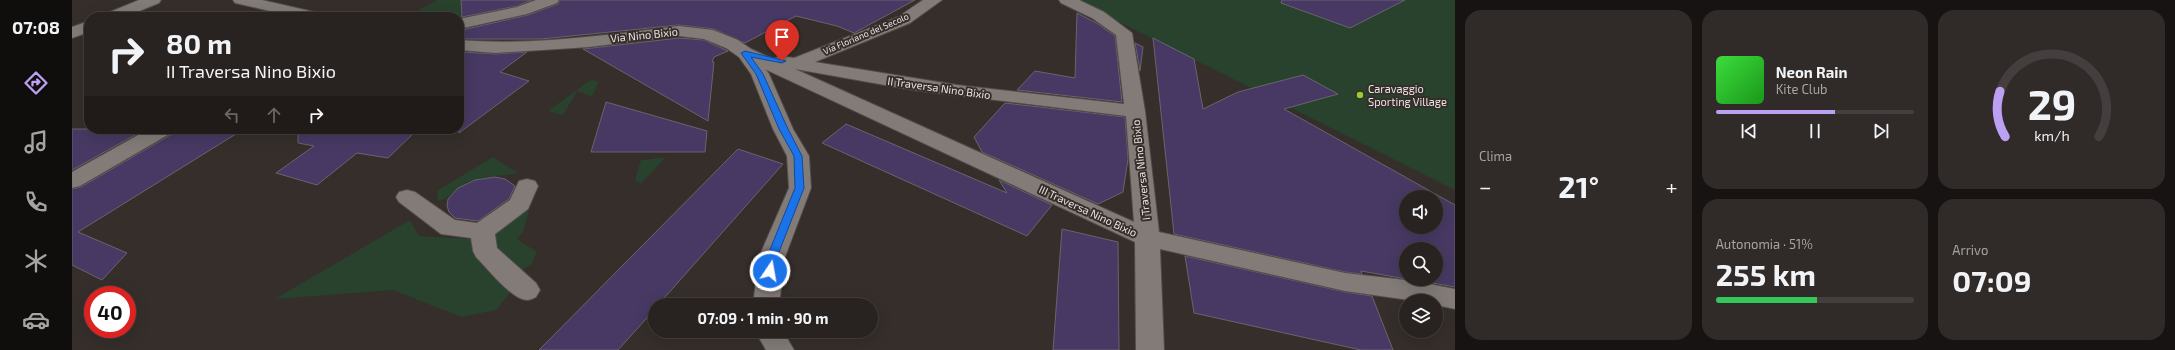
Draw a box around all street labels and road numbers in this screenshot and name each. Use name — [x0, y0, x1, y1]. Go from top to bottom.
street label: Via Floriano del Secolo — [821, 11, 910, 57]
street label: Via Nino Bixio — [610, 24, 678, 45]
street label: II Traversa Nino Bixio — [887, 74, 991, 101]
street label: I Traversa Nino Bixio — [1129, 119, 1152, 221]
street label: III Traversa Nino Bixio — [1037, 182, 1139, 239]

